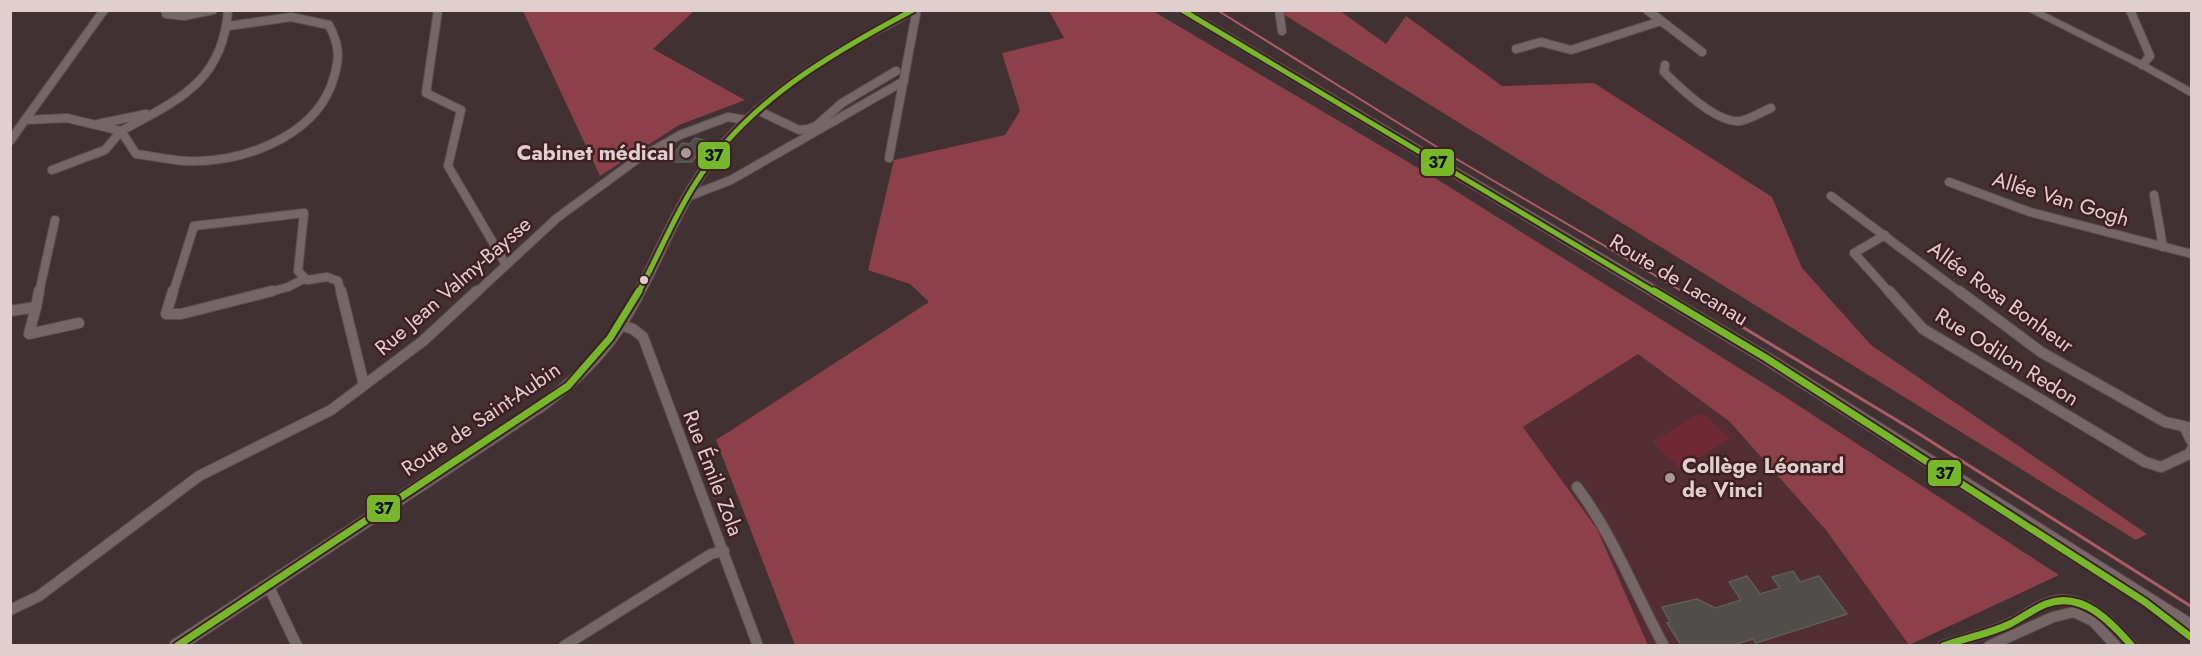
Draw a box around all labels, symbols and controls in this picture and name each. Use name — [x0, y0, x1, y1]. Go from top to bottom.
place label: Cabinet médical — [517, 138, 674, 168]
line badge: 37 — [697, 141, 731, 170]
text: 37 — [704, 144, 724, 167]
marker: Cabinet médical — [679, 146, 693, 160]
line badge: 37 — [1420, 148, 1455, 177]
text: 37 — [1428, 151, 1448, 174]
street label: Allée Van Gogh — [1989, 164, 2133, 234]
street label: Rue Jean Valmy-Baysse — [368, 209, 538, 362]
street label: Route de Lacanau — [1604, 227, 1754, 333]
street label: Allée Rosa Bonheur — [1922, 234, 2081, 361]
unlabelled marker — [638, 274, 650, 286]
street label: Rue Odilon Redon — [1929, 301, 2085, 413]
street label: Route de Saint-Aubin — [396, 355, 566, 483]
street label: Rue Émile Zola — [675, 406, 751, 540]
place label: Collège Léonard de Vinci — [1682, 451, 1844, 505]
line badge: 37 — [1927, 459, 1962, 487]
text: 37 — [1935, 462, 1955, 485]
marker: Collège Léonard de Vinci — [1663, 471, 1677, 485]
line badge: 37 — [366, 494, 401, 523]
text: 37 — [374, 497, 394, 520]

